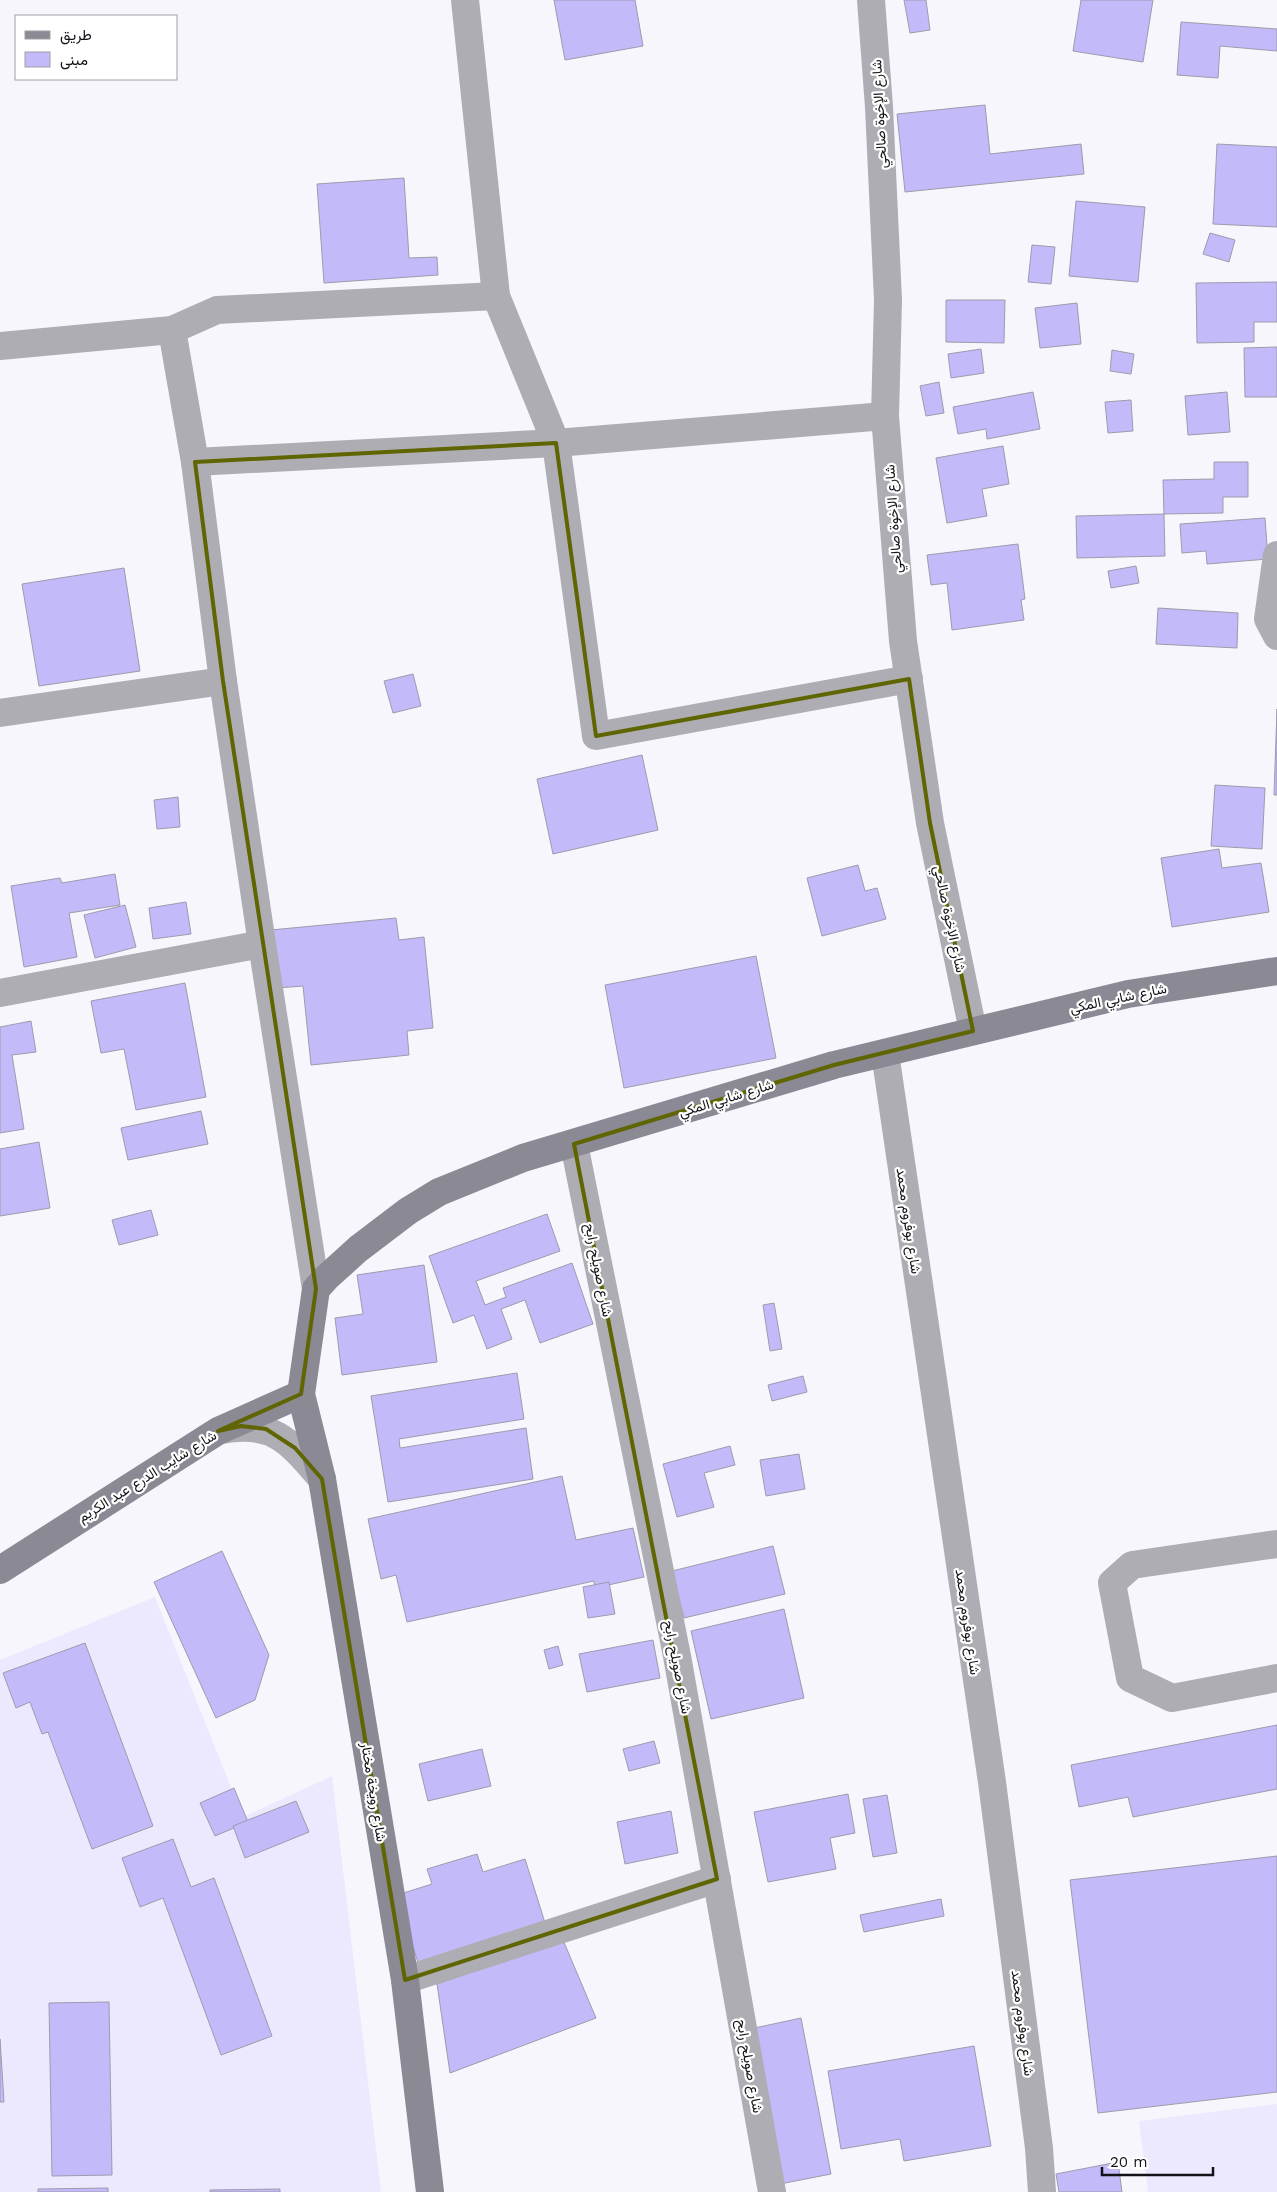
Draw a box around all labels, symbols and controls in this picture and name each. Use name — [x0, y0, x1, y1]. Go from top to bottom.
legend — [15, 15, 178, 80]
text: طريق — [60, 26, 92, 45]
text: مبنى — [60, 51, 88, 70]
street label: شارع الإخوة صالحي — [868, 59, 894, 169]
street label: شارع الإخوة صالحي — [881, 464, 909, 574]
street label: شارع الإخوة صالحي — [927, 864, 969, 975]
street label: شارع شابي المكي — [1068, 980, 1169, 1020]
street label: شارع شابي المكي — [677, 1076, 777, 1124]
street label: شارع بوفروم محمد — [891, 1167, 924, 1275]
street label: شارع صويلح رابح — [579, 1222, 616, 1319]
street label: شارع شايب الدرع عبد الكريم — [75, 1427, 221, 1528]
street label: شارع بوفروم محمد — [950, 1568, 983, 1676]
street label: شارع صويلح رابح — [658, 1619, 695, 1716]
street label: شارع رويخة مختار — [355, 1740, 390, 1843]
street label: شارع بوفروم محمد — [1006, 1969, 1037, 2077]
street label: شارع صويلح رابح — [731, 2018, 766, 2115]
scale bar — [1102, 2144, 1213, 2176]
text: 20 m — [1110, 2153, 1148, 2171]

